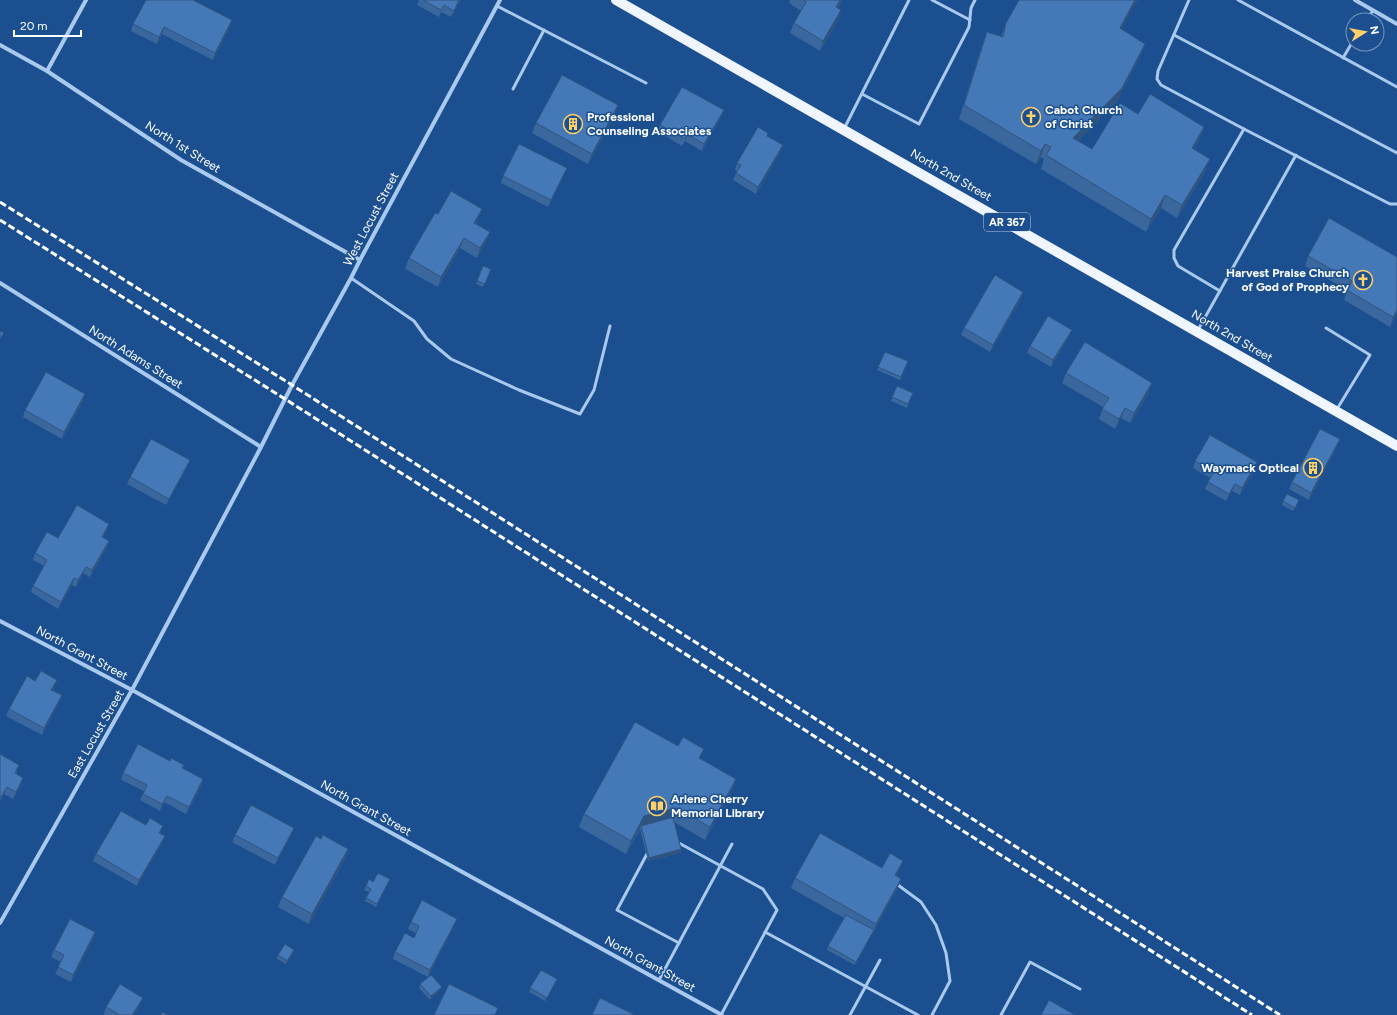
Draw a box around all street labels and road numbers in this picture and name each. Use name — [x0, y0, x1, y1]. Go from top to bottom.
street label: North 1st Street — [143, 118, 224, 176]
street label: North 2nd Street — [908, 146, 995, 204]
street label: West Locust Street — [340, 170, 402, 268]
road number: AR 367 — [984, 213, 1030, 231]
street label: North 2nd Street — [1189, 307, 1276, 365]
street label: North Adams Street — [86, 322, 186, 392]
street label: North Grant Street — [34, 623, 131, 683]
street label: East Locust Street — [65, 687, 127, 781]
street label: North Grant Street — [318, 777, 414, 839]
street label: North Grant Street — [602, 933, 698, 995]

